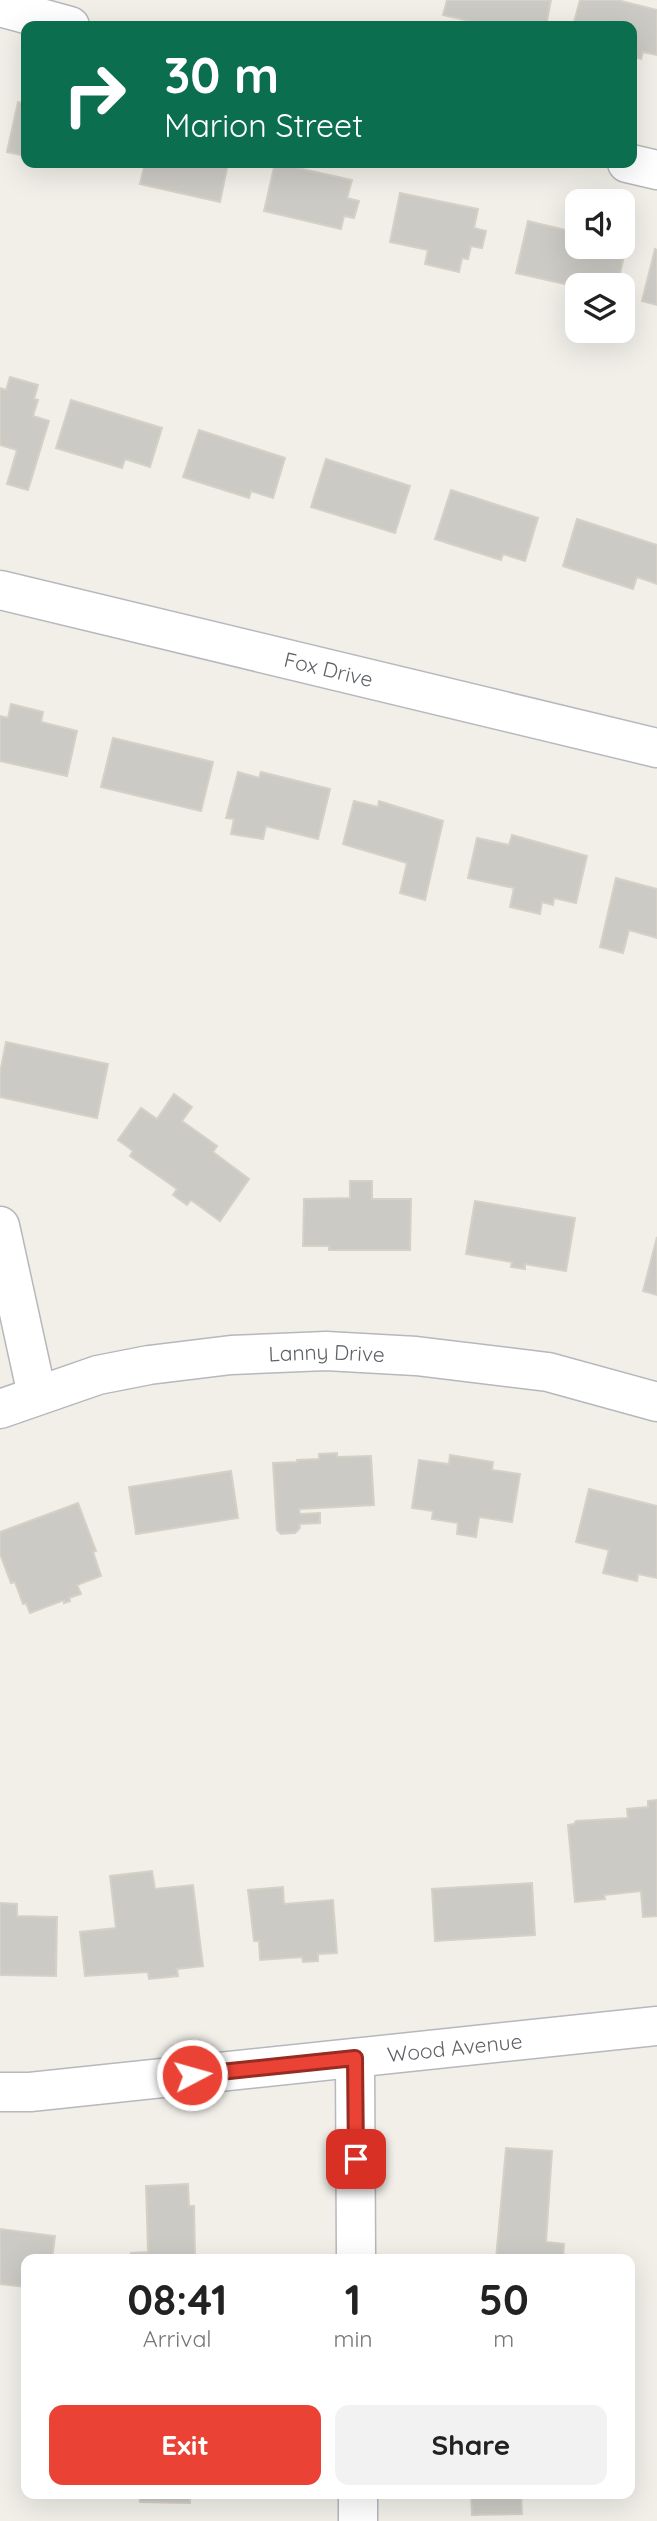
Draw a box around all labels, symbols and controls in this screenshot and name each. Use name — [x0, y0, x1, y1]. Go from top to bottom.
text: 30 m — [164, 44, 279, 105]
icon: right — [49, 49, 140, 140]
text: Marion Street — [164, 105, 363, 145]
map controls — [565, 189, 635, 343]
button: sound — [565, 189, 635, 259]
button: layers — [565, 273, 635, 343]
street label: Fox Drive — [282, 646, 376, 692]
street label: Lanny Drive — [268, 1338, 385, 1367]
street label: Wood Avenue — [386, 2027, 523, 2067]
position arrow — [155, 2038, 229, 2112]
pin — [326, 2129, 386, 2189]
icon: arrive — [337, 2140, 375, 2178]
text: 08:41 — [127, 2273, 227, 2326]
text: 1 — [345, 2273, 361, 2326]
text: 50 — [479, 2273, 529, 2326]
text: Arrival — [143, 2324, 212, 2353]
text: min — [333, 2324, 373, 2353]
text: m — [493, 2324, 514, 2353]
button: Exit — [49, 2405, 321, 2485]
button: Share — [335, 2405, 607, 2485]

